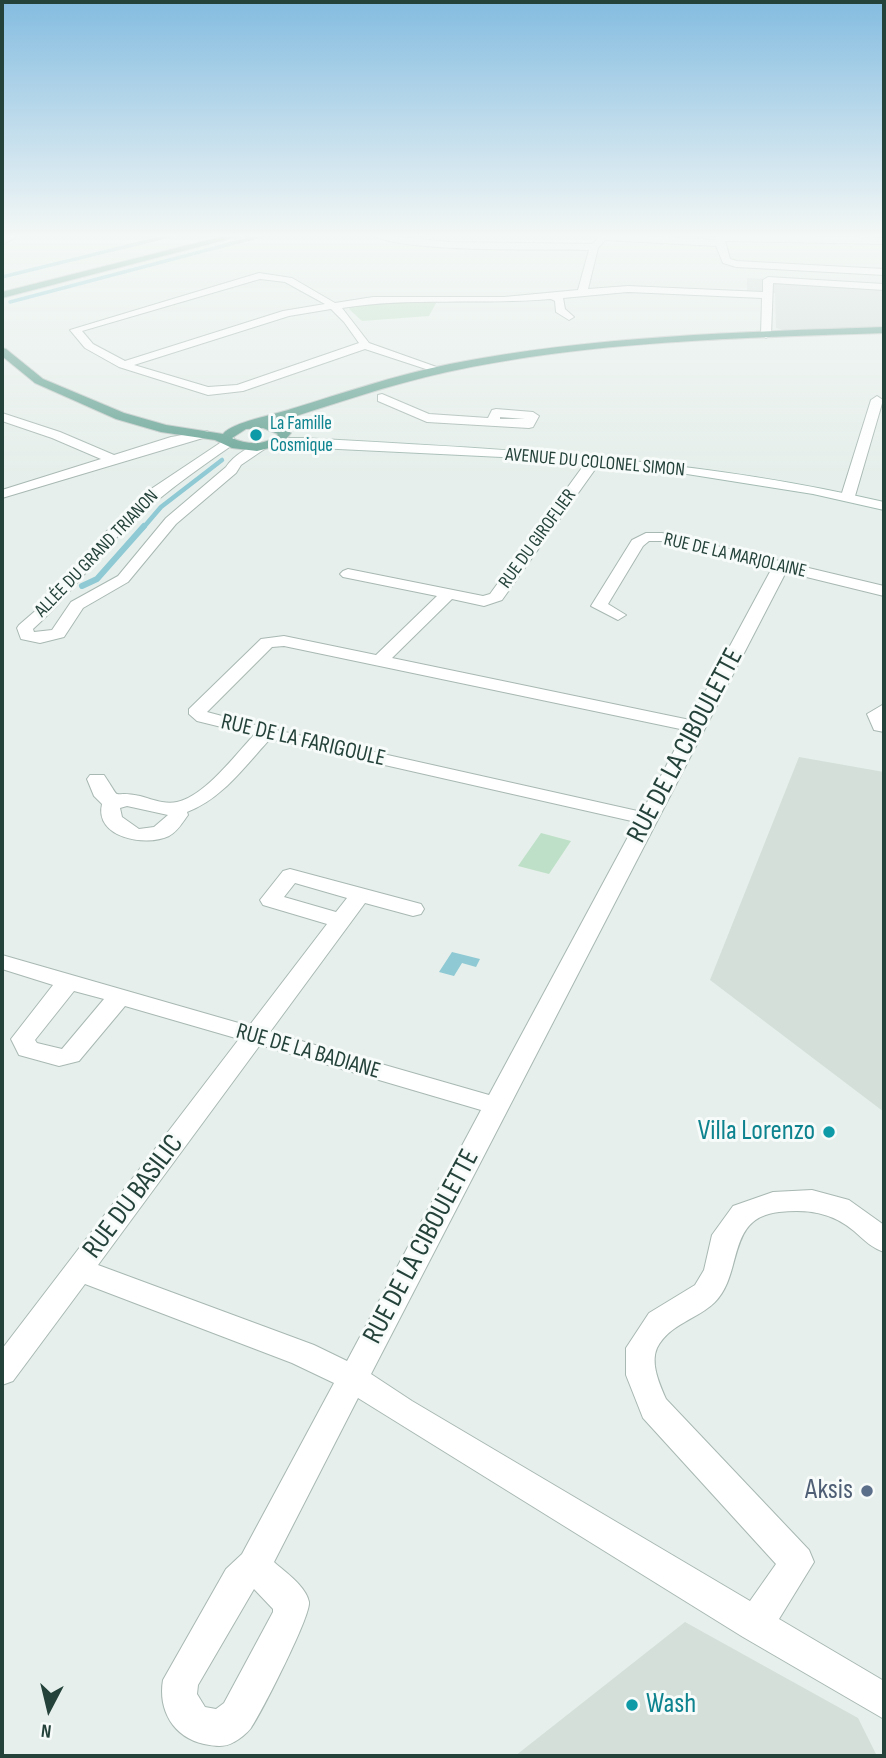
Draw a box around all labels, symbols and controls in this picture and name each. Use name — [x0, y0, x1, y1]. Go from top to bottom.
place label: La Famille Cosmique — [270, 413, 333, 457]
marker: La Famille Cosmique — [248, 427, 264, 443]
street label: AVENUE DU COLONEL SIMON — [504, 444, 686, 482]
street label: RUE DU GIROFLIER — [494, 485, 582, 593]
street label: ALLÉE DU GRAND TRIANON — [30, 486, 164, 622]
street label: RUE DE LA MARJOLAINE — [661, 529, 809, 583]
street label: RUE DE LA CIBOULETTE — [621, 643, 751, 849]
street label: RUE DE LA FARIGOULE — [218, 709, 388, 773]
street label: RUE DE LA BADIANE — [233, 1018, 383, 1086]
place label: Villa Lorenzo — [698, 1115, 815, 1149]
marker: Villa Lorenzo — [821, 1124, 837, 1140]
street label: RUE DU BASILIC — [77, 1128, 191, 1266]
street label: RUE DE LA CIBOULETTE — [357, 1144, 487, 1350]
place label: Aksis — [805, 1474, 853, 1508]
marker: Aksis — [859, 1483, 875, 1499]
north arrow — [14, 1674, 84, 1744]
place label: Wash — [646, 1688, 696, 1722]
marker: Wash — [624, 1697, 640, 1713]
text: N — [40, 1718, 53, 1742]

